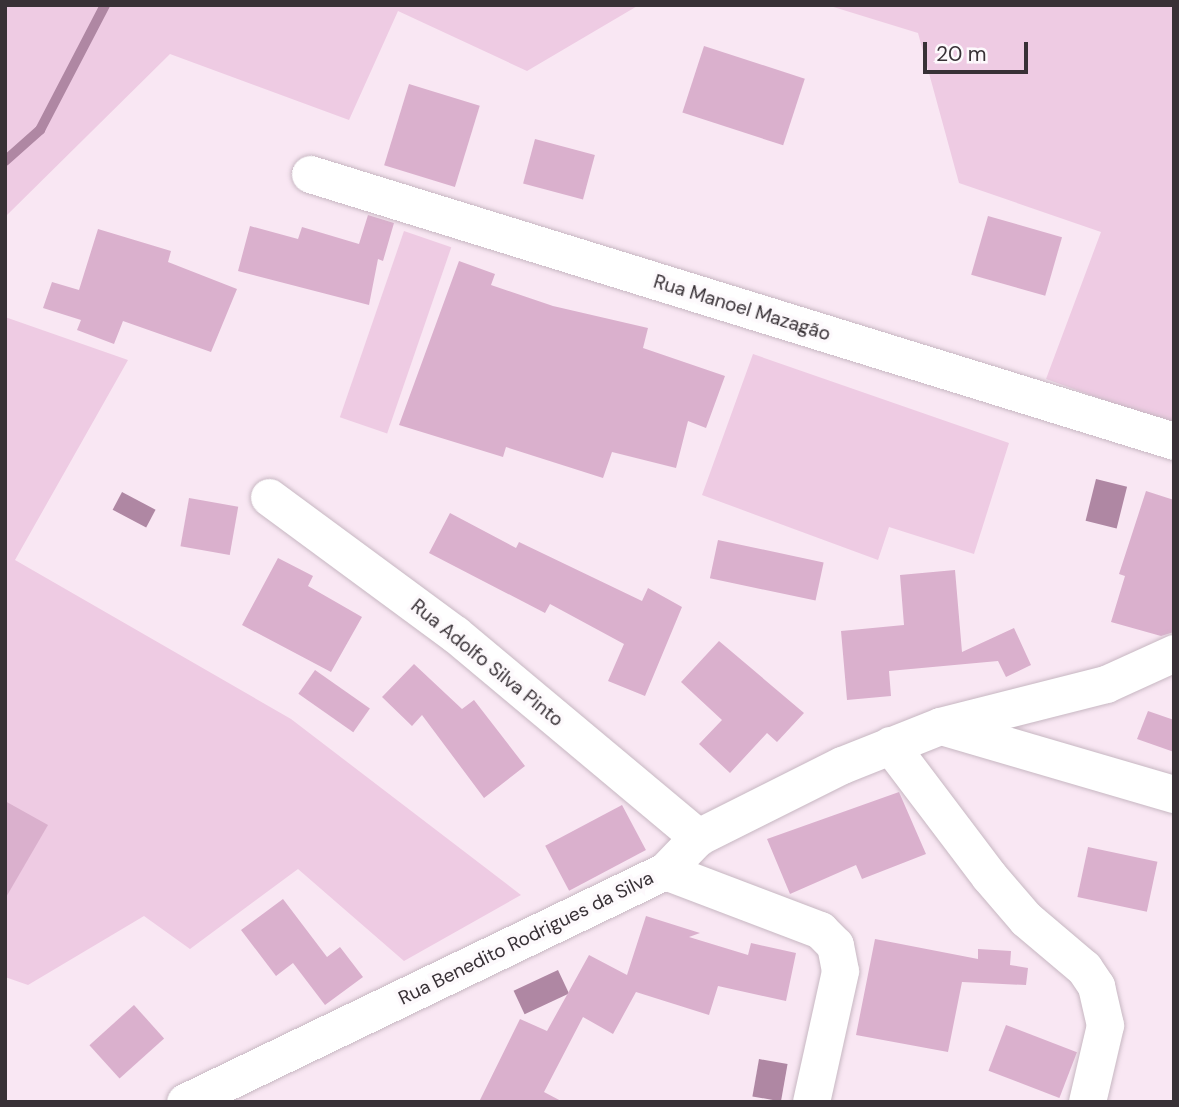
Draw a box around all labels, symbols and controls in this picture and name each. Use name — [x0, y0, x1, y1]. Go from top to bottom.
scale bar — [927, 28, 1032, 72]
text: 20 m — [936, 40, 987, 68]
street label: Rua Manoel Mazagão — [651, 270, 833, 346]
street label: Rua Adolfo Silva Pinto — [406, 595, 568, 731]
street label: Rua Benedito Rodrigues da Silva — [395, 866, 657, 1010]

